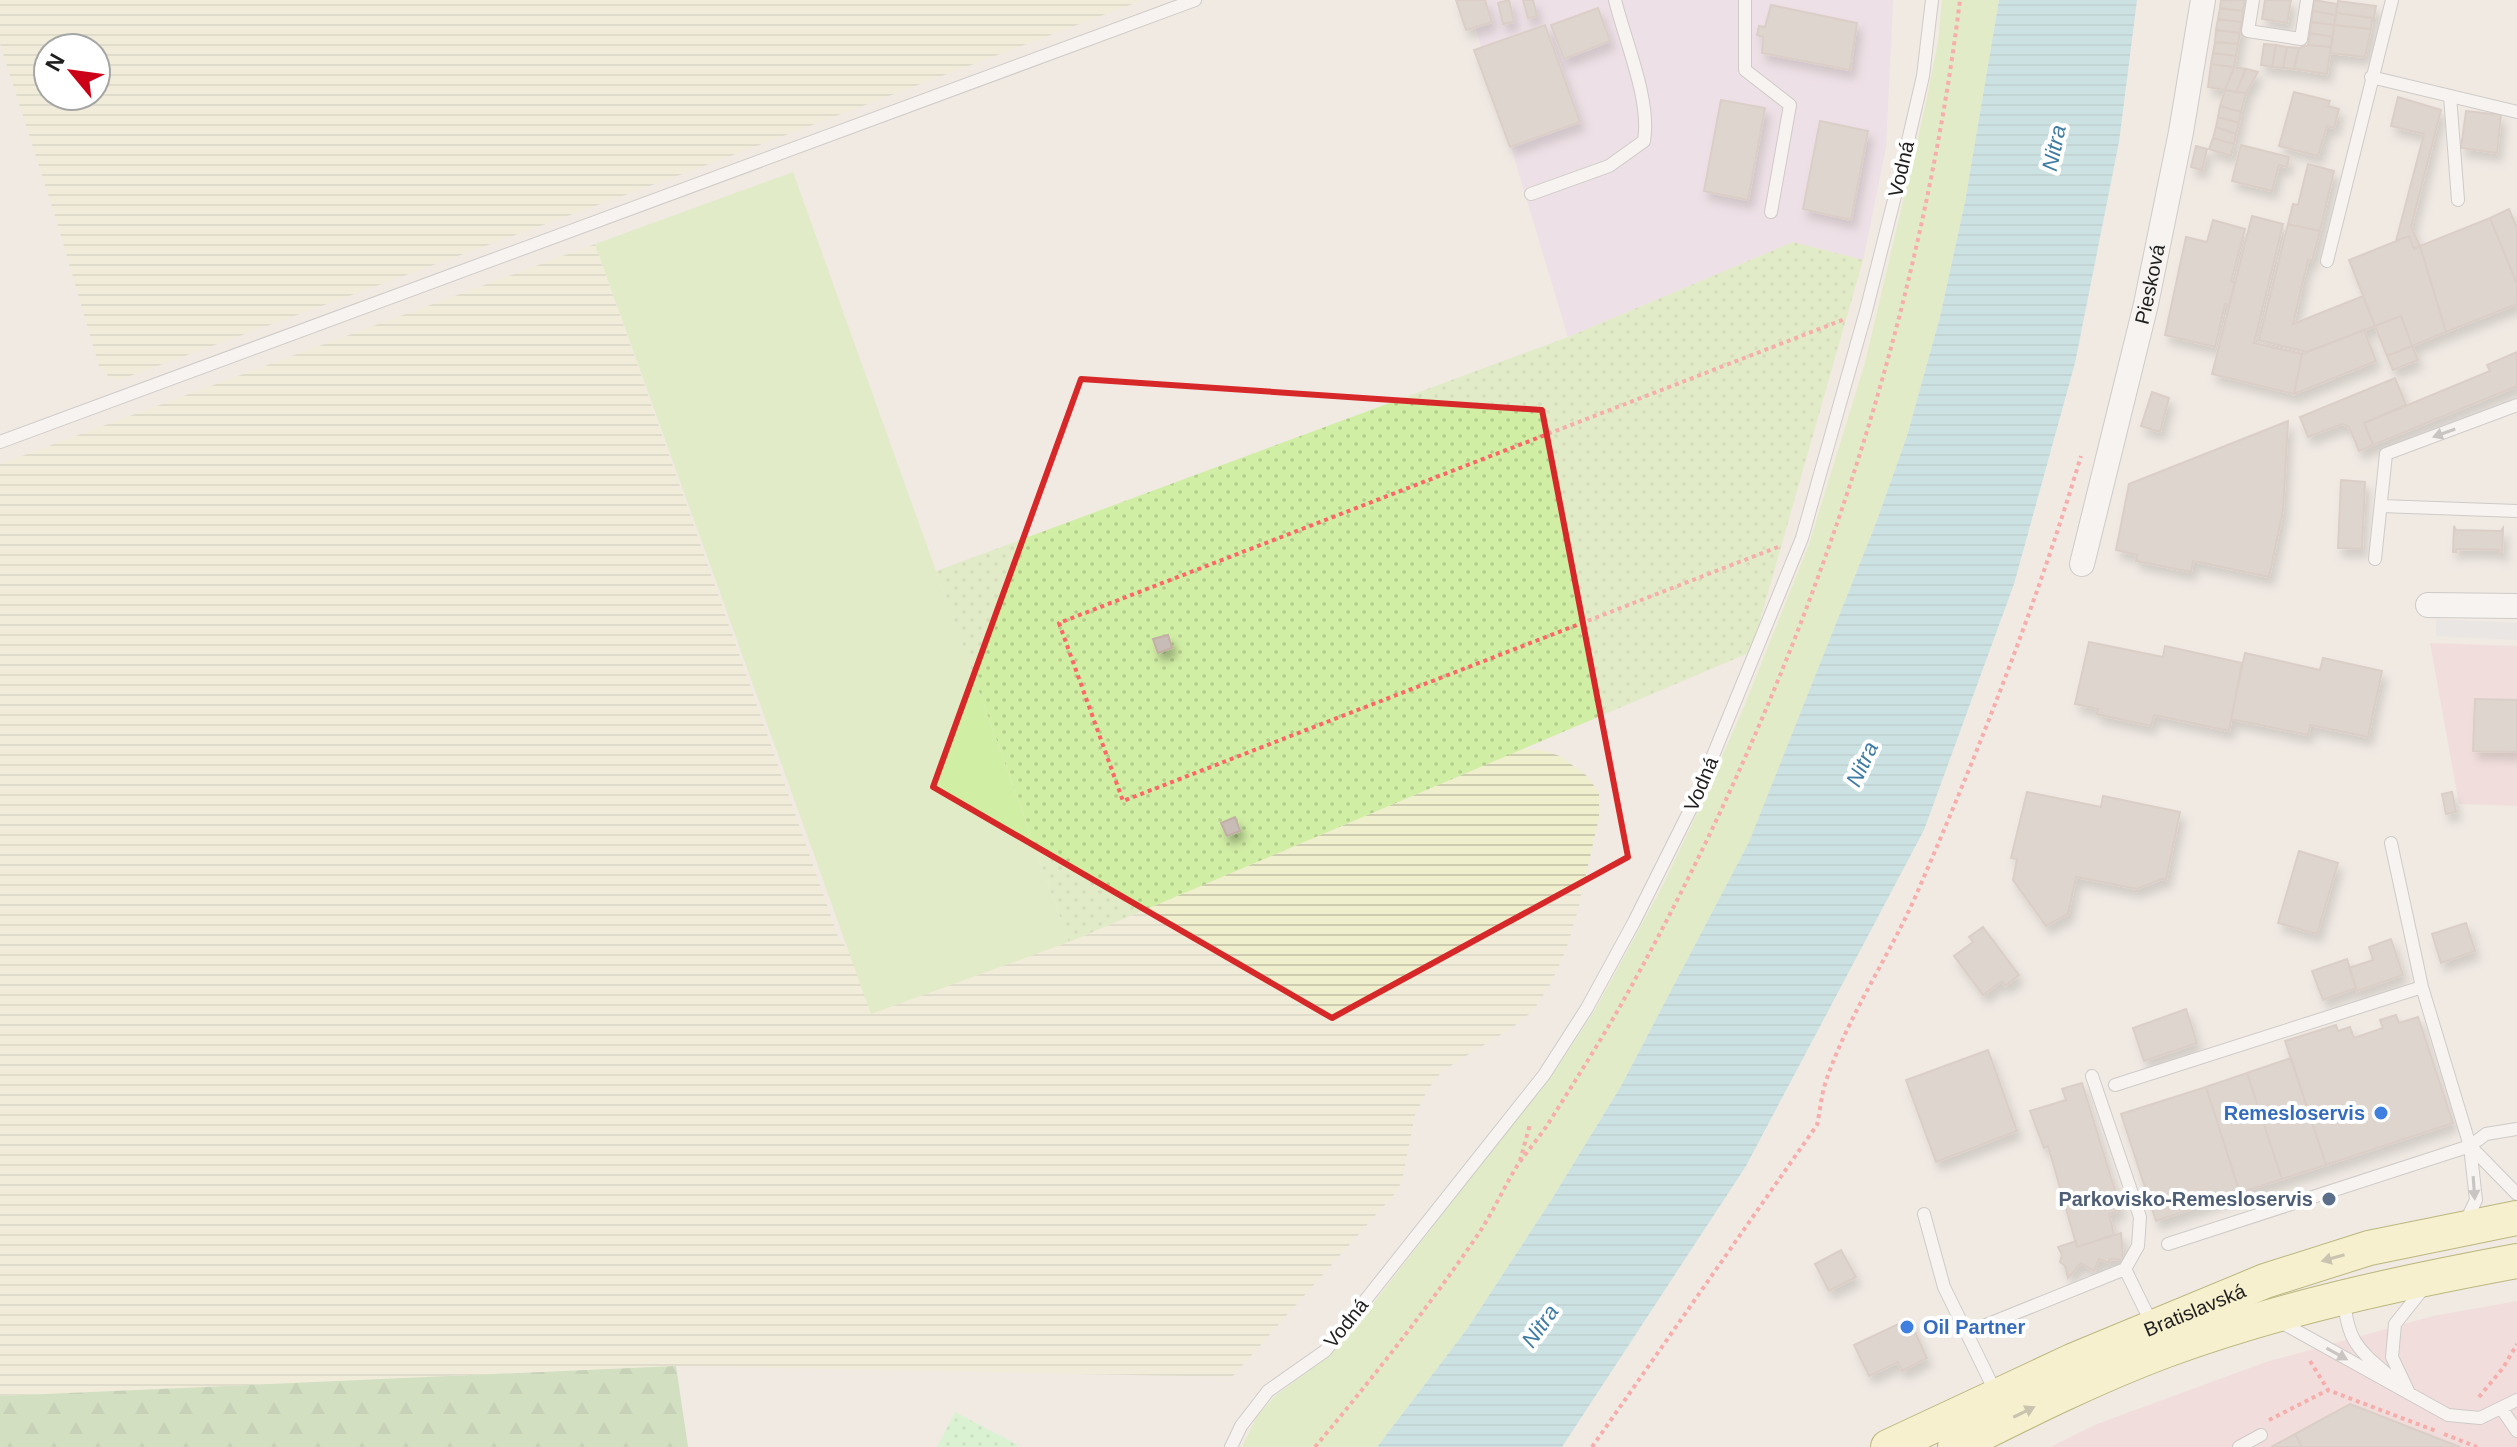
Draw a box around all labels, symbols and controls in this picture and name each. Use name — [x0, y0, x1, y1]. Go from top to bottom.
north arrow — [32, 32, 112, 112]
text: N — [40, 50, 70, 76]
water label: Nitra — [2037, 123, 2071, 173]
street label: Vodná — [1884, 138, 1918, 199]
street label: Piesková — [2130, 241, 2169, 326]
one-way arrow — [2432, 427, 2456, 440]
water label: Nitra — [1841, 738, 1883, 790]
street label: Vodná — [1680, 753, 1723, 814]
place label: Remesloservis — [2224, 1102, 2365, 1124]
marker: Remesloservis — [2372, 1104, 2390, 1122]
one-way arrow — [2468, 1176, 2481, 1201]
place label: Parkovisko-Remesloservis — [2058, 1188, 2313, 1210]
marker: Parkovisko-Remesloservis — [2320, 1190, 2338, 1208]
one-way arrow — [2320, 1252, 2344, 1265]
street label: Bratislavská — [2141, 1279, 2250, 1341]
street label: Vodná — [1320, 1293, 1373, 1352]
water label: Nitra — [1516, 1300, 1564, 1352]
place label: Oil Partner — [1923, 1316, 2025, 1338]
marker: Oil Partner — [1898, 1318, 1916, 1336]
one-way arrow — [2326, 1347, 2349, 1361]
one-way arrow — [2013, 1406, 2036, 1419]

